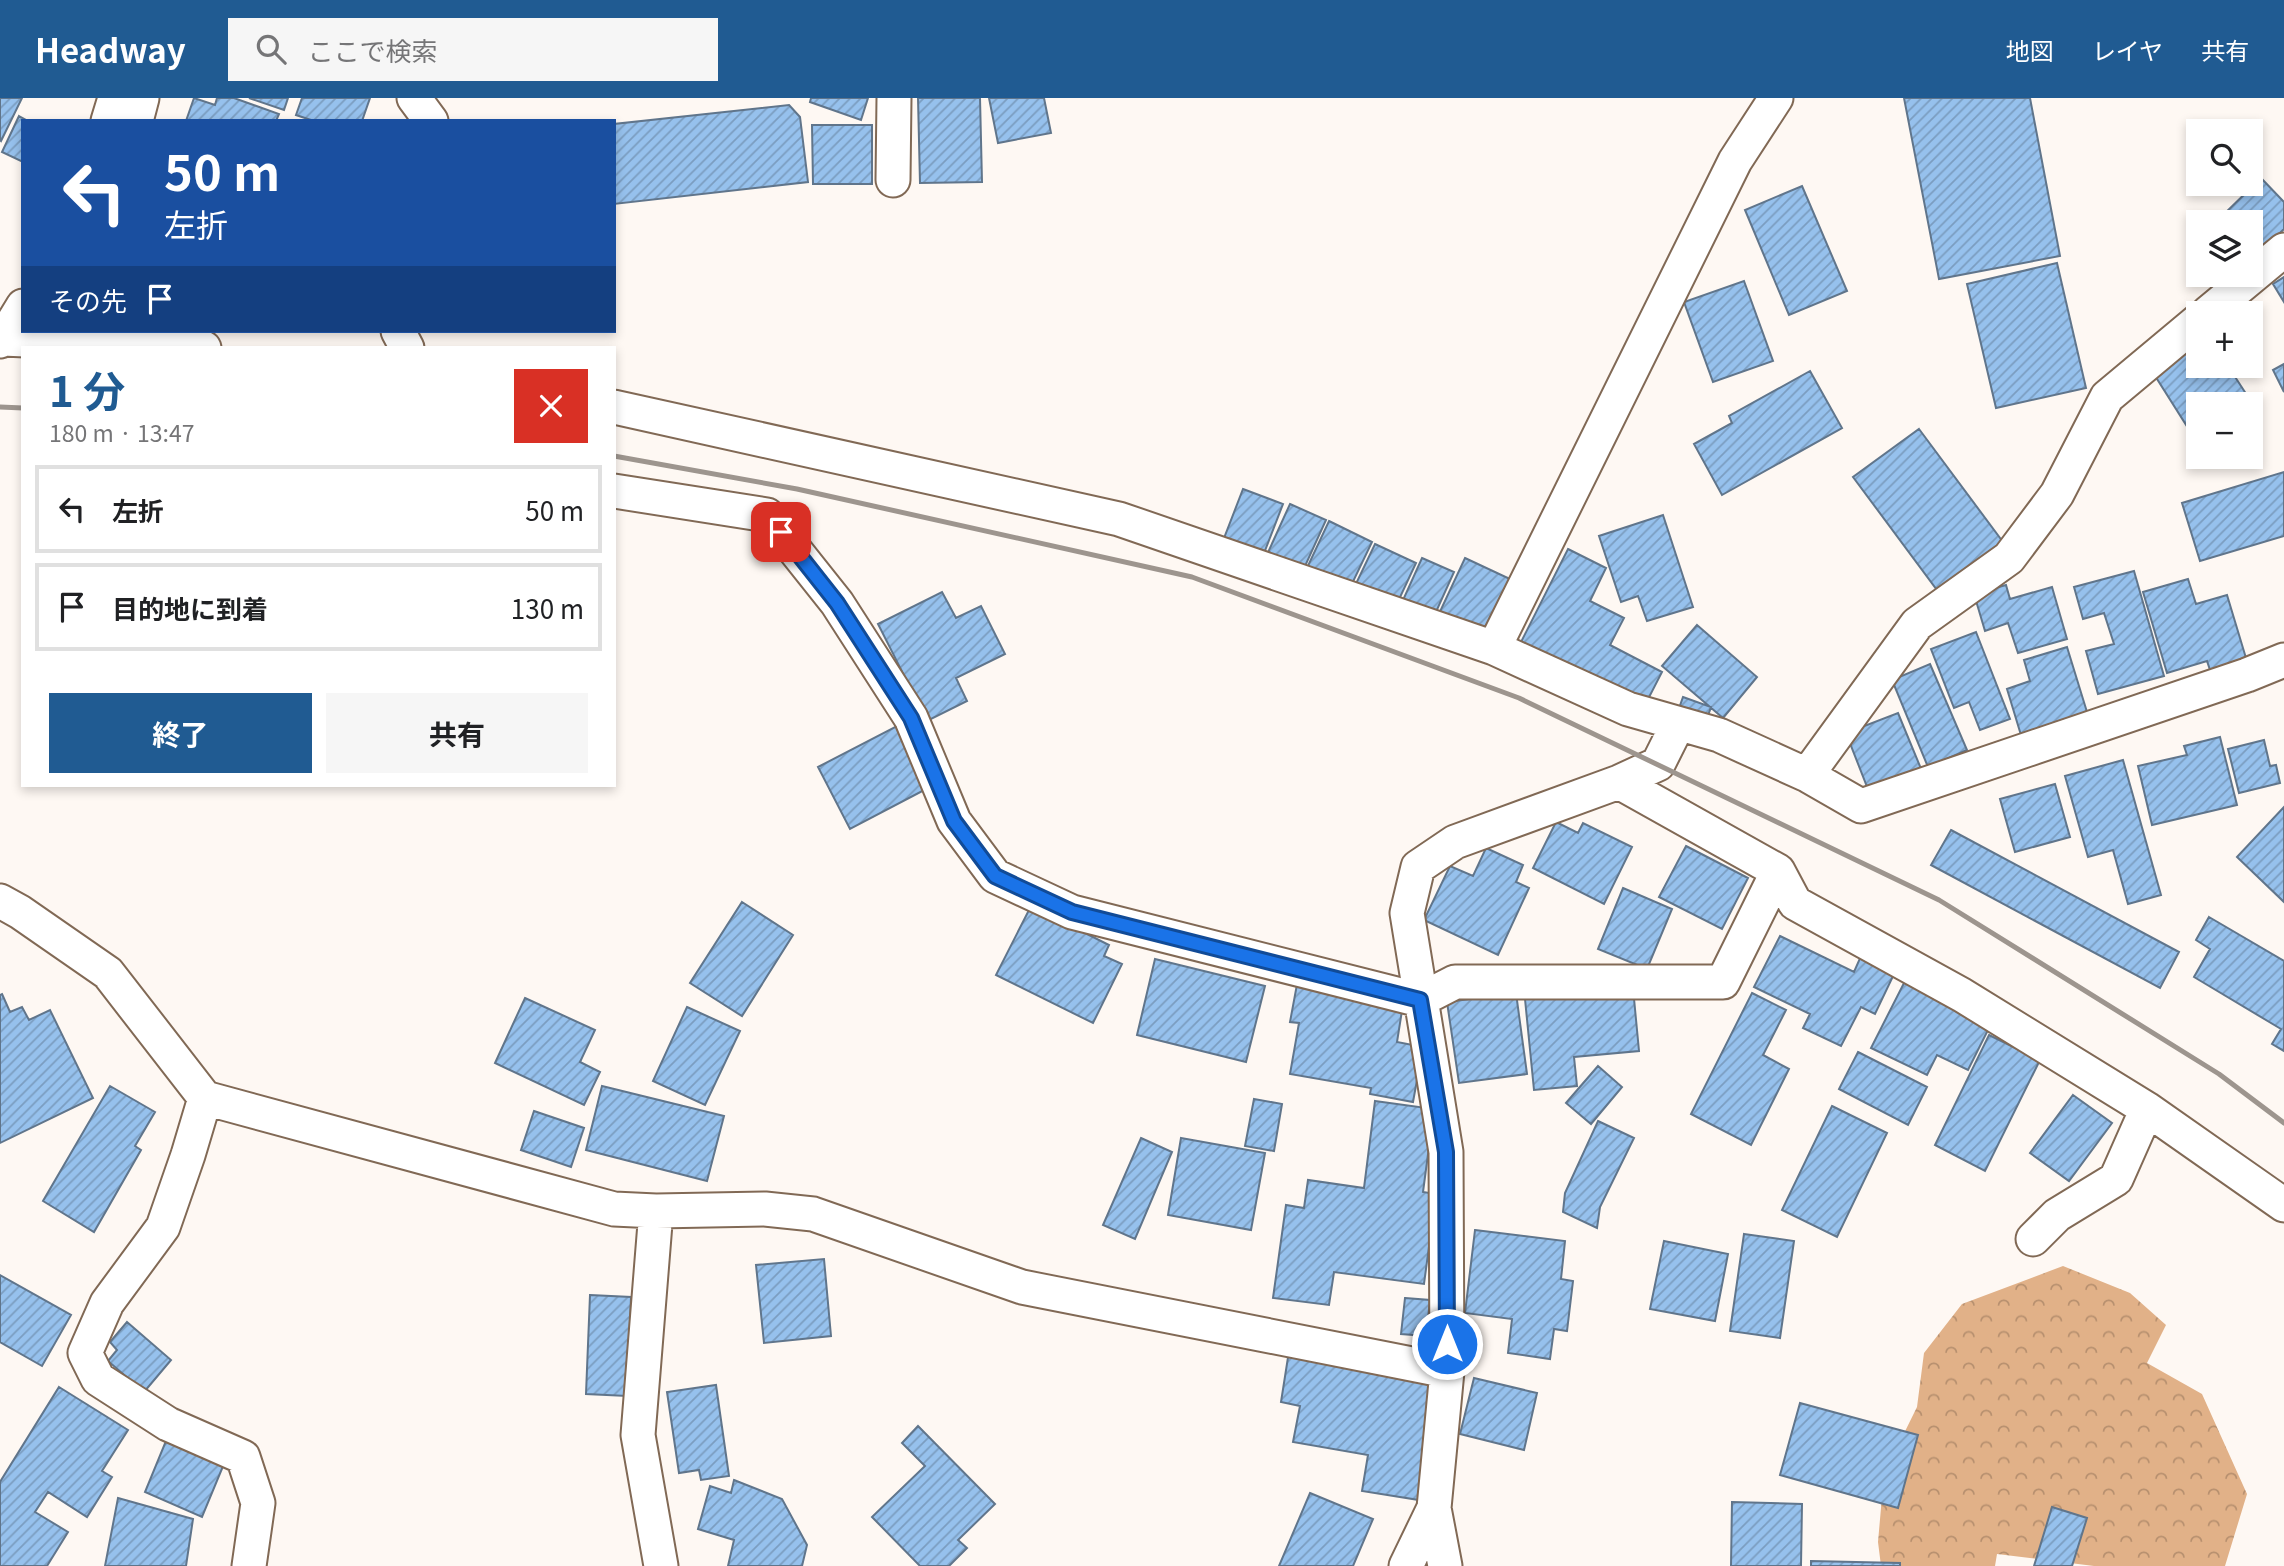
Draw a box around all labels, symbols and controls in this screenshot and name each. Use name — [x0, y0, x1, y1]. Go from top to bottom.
search box — [228, 18, 718, 81]
text: Headway — [35, 25, 186, 73]
icon: search — [252, 30, 290, 68]
text: ここで検索 — [308, 31, 438, 68]
text: 地図 — [2006, 32, 2054, 67]
text: レイヤ — [2092, 32, 2163, 67]
text: 共有 — [2201, 32, 2249, 67]
map controls — [2186, 119, 2263, 469]
button: search — [2186, 119, 2263, 196]
text: 50 m — [164, 134, 280, 205]
icon: left — [49, 147, 140, 238]
text: 左折 — [164, 200, 228, 246]
button: layers — [2186, 210, 2263, 287]
icon: arrive — [141, 280, 179, 318]
text: その先 — [49, 281, 127, 318]
button: + — [2186, 301, 2263, 378]
text: 1 分 — [49, 358, 125, 419]
button: close — [514, 369, 588, 443]
button: − — [2186, 392, 2263, 469]
text: 180 m · 13:47 — [49, 415, 194, 449]
icon: left — [53, 490, 91, 528]
text: 左折 — [112, 491, 164, 528]
text: 50 m — [525, 491, 584, 528]
pin — [751, 502, 811, 562]
icon: arrive — [762, 513, 800, 551]
icon: arrive — [53, 588, 91, 626]
text: 目的地に到着 — [112, 589, 268, 626]
text: 130 m — [511, 589, 584, 626]
button: 終了 — [49, 693, 312, 773]
button: 共有 — [326, 693, 588, 773]
position arrow — [1410, 1307, 1484, 1381]

